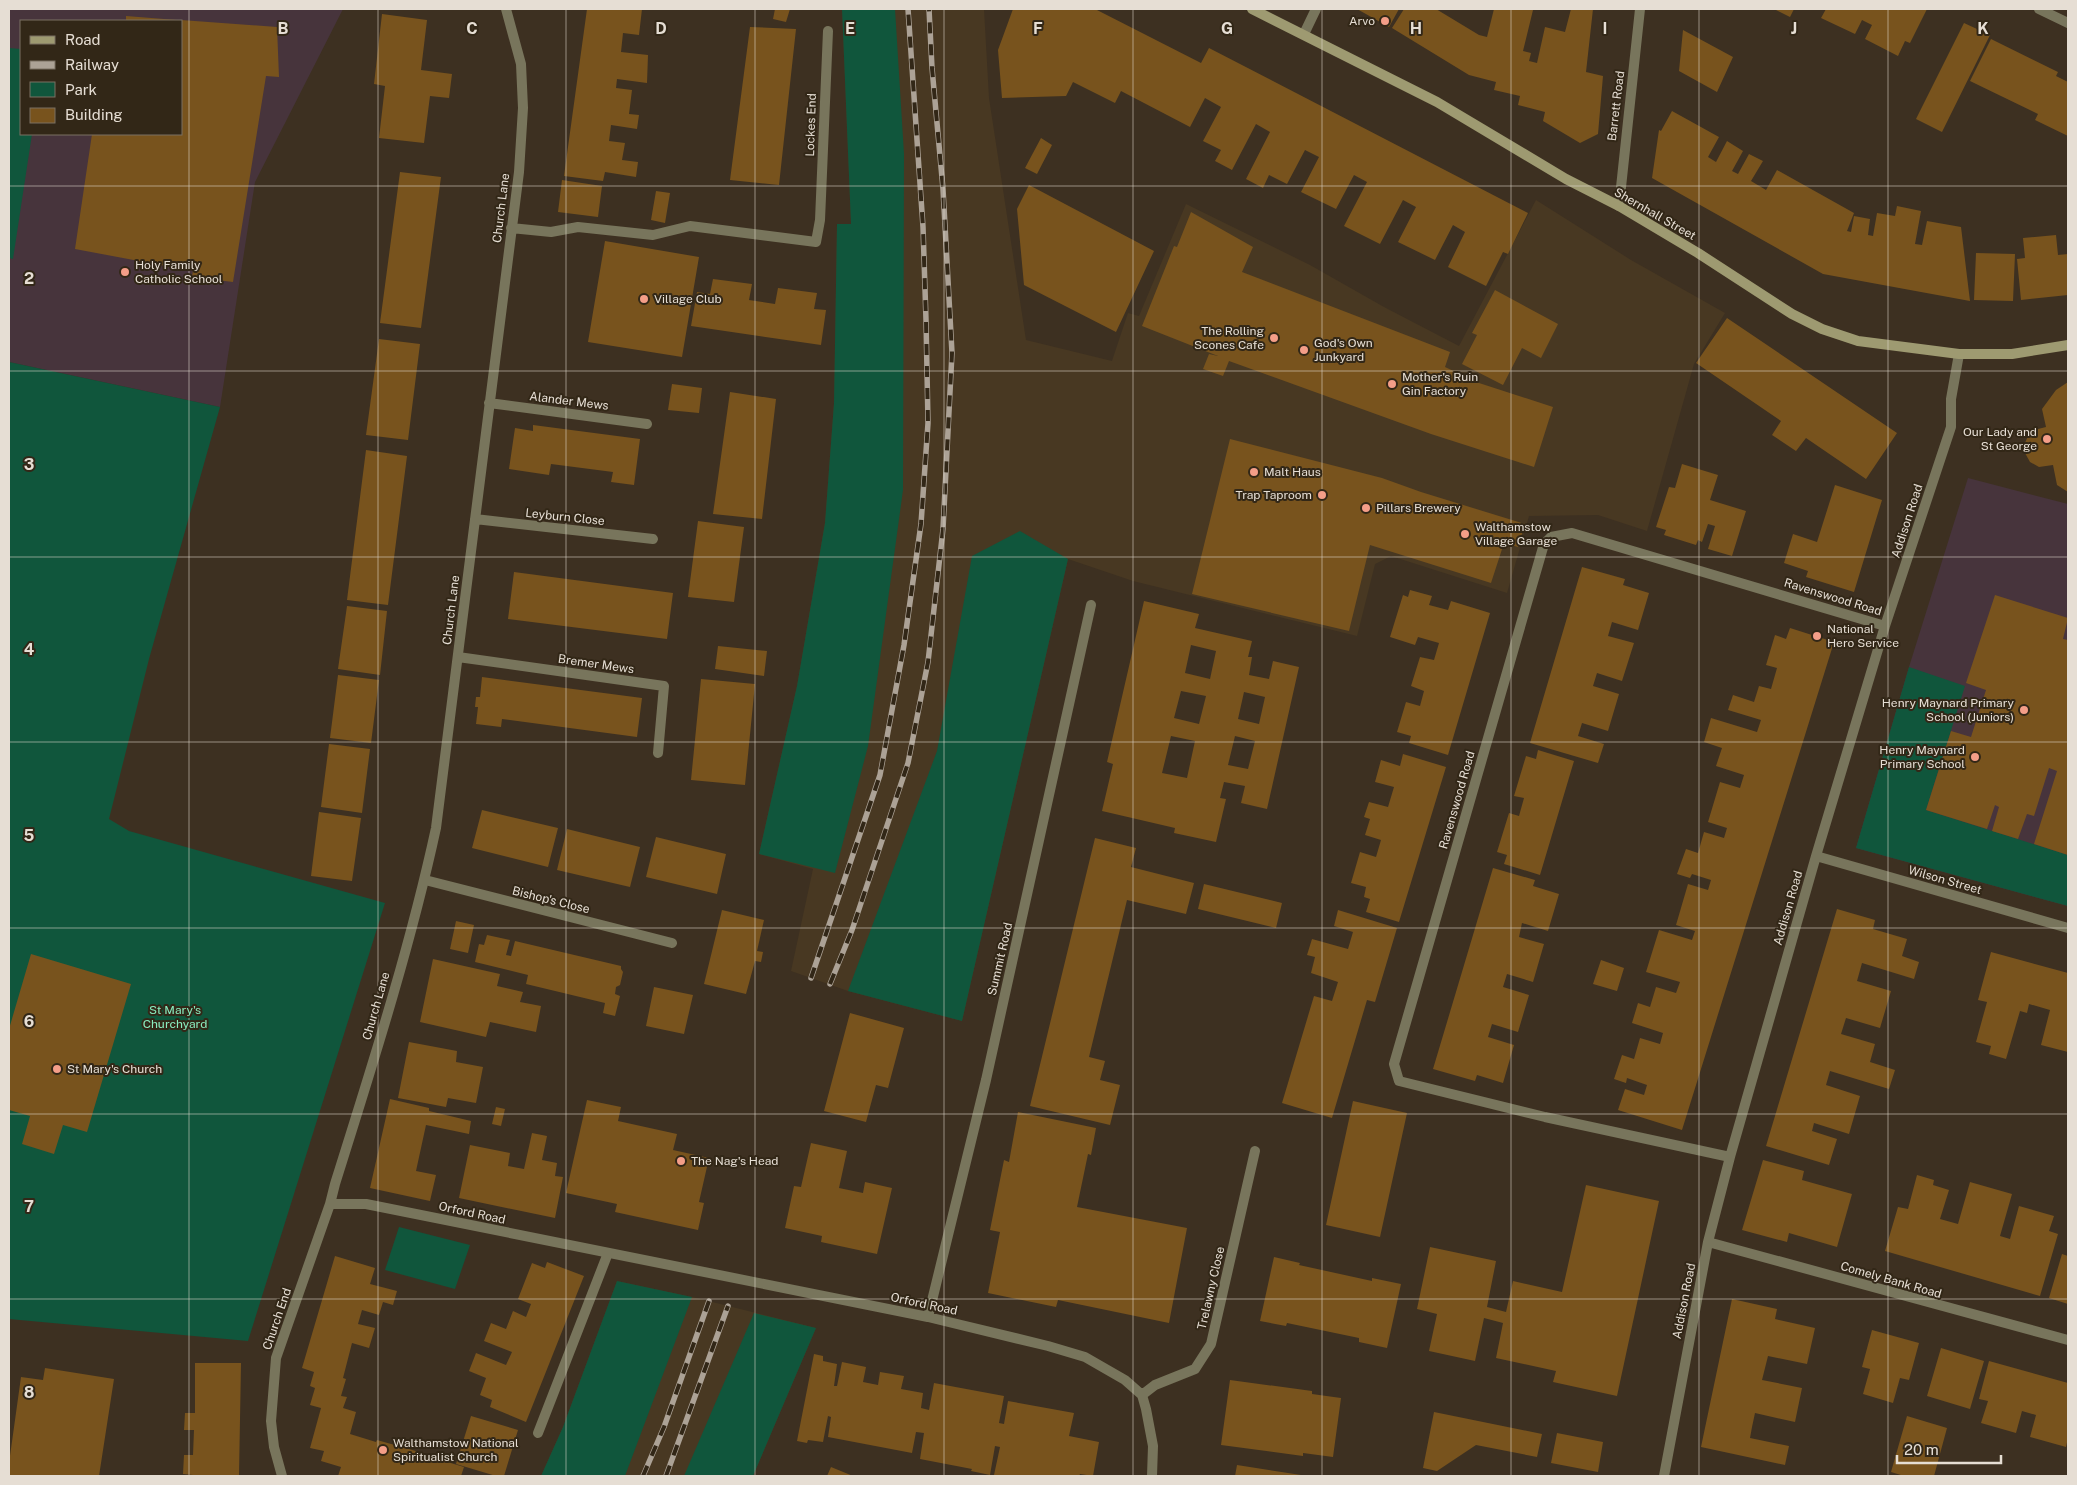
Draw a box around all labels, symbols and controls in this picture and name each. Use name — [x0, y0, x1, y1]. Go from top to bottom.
place label: Arvo — [1349, 14, 1375, 28]
marker: Arvo — [1379, 15, 1391, 27]
text: B — [278, 19, 289, 38]
text: C — [466, 19, 478, 38]
text: D — [655, 19, 667, 38]
text: E — [845, 19, 855, 38]
text: F — [1033, 19, 1043, 38]
text: G — [1221, 19, 1233, 38]
text: H — [1410, 19, 1422, 38]
text: I — [1603, 19, 1607, 38]
text: J — [1791, 19, 1797, 38]
text: K — [1977, 19, 1989, 38]
legend — [20, 20, 182, 135]
text: Road — [65, 31, 101, 48]
text: Railway — [65, 56, 119, 73]
street label: Barrett Road — [1605, 70, 1627, 142]
text: Park — [65, 81, 97, 98]
street label: Lockes End — [803, 93, 819, 157]
text: Building — [65, 106, 123, 123]
street label: Church Lane — [490, 172, 512, 244]
street label: Shernhall Street — [1612, 185, 1699, 243]
place label: Holy Family Catholic School — [135, 258, 223, 286]
marker: Holy Family Catholic School — [119, 266, 131, 278]
text: 2 — [24, 269, 34, 288]
place label: Village Club — [654, 292, 722, 306]
marker: Village Club — [638, 293, 650, 305]
place label: The Rolling Scones Cafe — [1194, 324, 1264, 352]
marker: The Rolling Scones Cafe — [1268, 332, 1280, 344]
place label: God's Own Junkyard — [1314, 336, 1373, 364]
marker: God's Own Junkyard — [1298, 344, 1310, 356]
place label: Mother's Ruin Gin Factory — [1402, 370, 1478, 398]
marker: Mother's Ruin Gin Factory — [1386, 378, 1398, 390]
street label: Alander Mews — [529, 389, 609, 413]
place label: Our Lady and St George — [1963, 425, 2037, 453]
marker: Our Lady and St George — [2041, 433, 2053, 445]
text: 3 — [24, 455, 34, 474]
place label: Malt Haus — [1264, 465, 1321, 479]
marker: Malt Haus — [1248, 466, 1260, 478]
street label: Addison Road — [1888, 482, 1926, 560]
place label: Trap Taproom — [1235, 488, 1312, 502]
marker: Trap Taproom — [1316, 489, 1328, 501]
place label: Pillars Brewery — [1376, 501, 1461, 515]
marker: Pillars Brewery — [1360, 502, 1372, 514]
street label: Leyburn Close — [525, 506, 606, 528]
place label: Walthamstow Village Garage — [1475, 520, 1558, 548]
marker: Walthamstow Village Garage — [1459, 528, 1471, 540]
street label: Church Lane — [440, 574, 462, 646]
street label: Ravenswood Road — [1782, 575, 1884, 619]
place label: National Hero Service — [1827, 622, 1899, 650]
marker: National Hero Service — [1811, 630, 1823, 642]
text: 4 — [24, 640, 35, 659]
street label: Bremer Mews — [557, 652, 635, 676]
place label: Henry Maynard Primary School (Juniors) — [1882, 696, 2015, 724]
marker: Henry Maynard Primary School (Juniors) — [2018, 704, 2030, 716]
place label: Henry Maynard Primary School — [1879, 743, 1965, 771]
street label: Ravenswood Road — [1436, 749, 1478, 851]
marker: Henry Maynard Primary School — [1969, 751, 1981, 763]
text: 5 — [24, 826, 35, 845]
street label: Wilson Street — [1907, 863, 1984, 897]
street label: Addison Road — [1771, 869, 1805, 947]
street label: Bishop's Close — [511, 884, 591, 916]
street label: Summit Road — [985, 921, 1015, 997]
street label: Church Lane — [360, 970, 392, 1042]
park label: St Mary's Churchyard — [143, 1003, 207, 1031]
text: 6 — [24, 1012, 34, 1031]
place label: St Mary's Church — [67, 1062, 162, 1076]
marker: St Mary's Church — [51, 1063, 63, 1075]
place label: The Nag's Head — [691, 1154, 778, 1168]
marker: The Nag's Head — [675, 1155, 687, 1167]
text: 7 — [24, 1197, 34, 1216]
street label: Orford Road — [437, 1199, 507, 1227]
street label: Trelawny Close — [1195, 1245, 1227, 1331]
street label: Comely Bank Road — [1839, 1259, 1943, 1301]
street label: Addison Road — [1670, 1262, 1698, 1340]
street label: Church End — [260, 1286, 294, 1352]
street label: Orford Road — [889, 1290, 959, 1318]
text: 8 — [24, 1383, 35, 1402]
scale bar — [1897, 1432, 2001, 1464]
place label: Walthamstow National Spiritualist Church — [393, 1436, 519, 1464]
text: 20 m — [1904, 1441, 1939, 1458]
marker: Walthamstow National Spiritualist Church — [377, 1444, 389, 1456]

